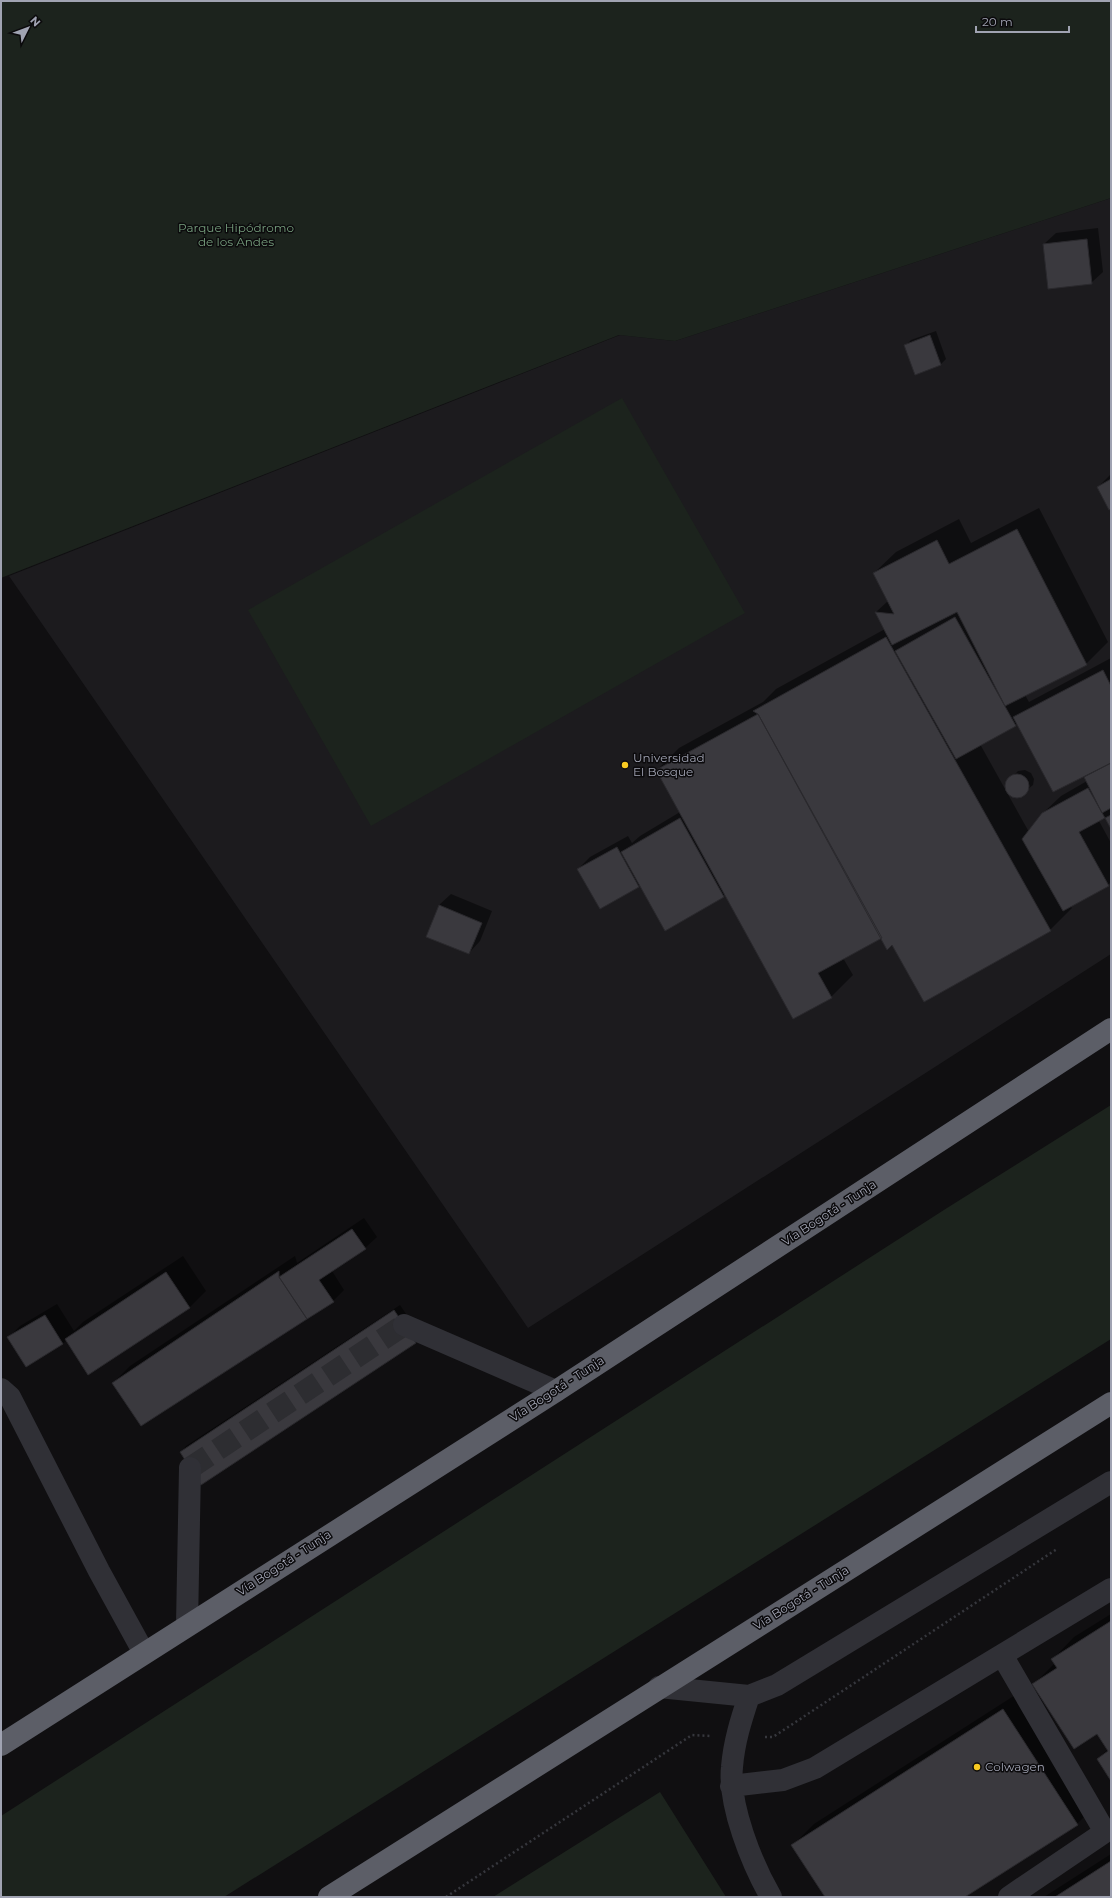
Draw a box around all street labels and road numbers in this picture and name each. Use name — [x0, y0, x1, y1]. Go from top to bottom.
street label: Vía Bogotá - Tunja — [779, 1176, 879, 1249]
street label: Vía Bogotá - Tunja — [507, 1352, 607, 1425]
street label: Vía Bogotá - Tunja — [234, 1526, 334, 1599]
street label: Vía Bogotá - Tunja — [750, 1562, 851, 1633]

